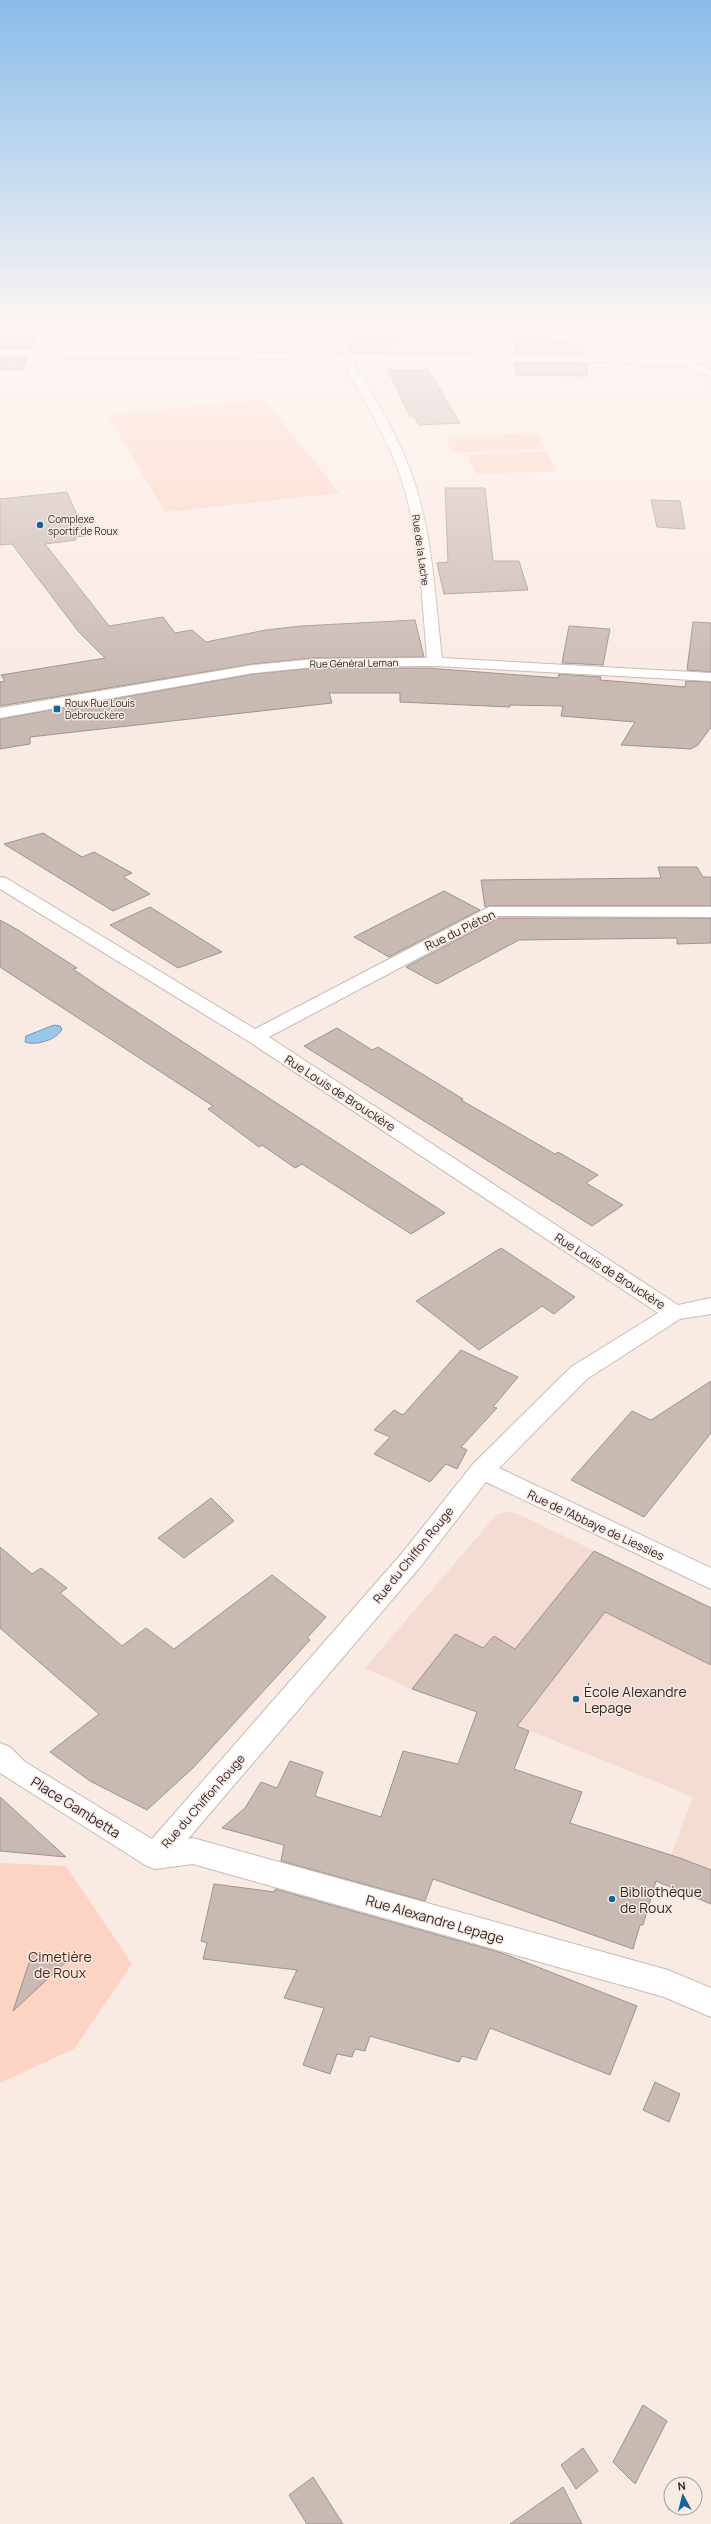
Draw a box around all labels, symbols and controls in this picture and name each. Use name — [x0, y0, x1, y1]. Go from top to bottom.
place label: Complexe sportif de Roux — [48, 512, 119, 538]
street label: Rue de la Lache — [409, 514, 433, 587]
marker: Complexe sportif de Roux — [35, 520, 45, 530]
street label: Rue Général Leman — [310, 655, 399, 671]
place label: Roux Rue Louis Debrouckère — [65, 696, 135, 722]
marker: Roux Rue Louis Debrouckère — [52, 704, 62, 714]
street label: Rue du Piéton — [422, 906, 498, 954]
street label: Rue Louis de Brouckère — [281, 1051, 399, 1135]
street label: Rue Louis de Brouckère — [551, 1229, 669, 1313]
street label: Rue de l'Abbaye de Liessies — [525, 1486, 667, 1564]
street label: Rue du Chiffon Rouge — [369, 1503, 457, 1607]
place label: École Alexandre Lepage — [584, 1682, 687, 1717]
marker: École Alexandre Lepage — [571, 1694, 581, 1704]
street label: Rue du Chiffon Rouge — [157, 1750, 249, 1852]
street label: Place Gambetta — [28, 1772, 124, 1842]
place label: Bibliothèque de Roux — [620, 1882, 702, 1917]
street label: Rue Alexandre Lepage — [364, 1890, 506, 1948]
marker: Bibliothèque de Roux — [607, 1894, 617, 1904]
park label: Cimetière de Roux — [28, 1947, 92, 1982]
north arrow — [663, 2476, 703, 2516]
text: N — [677, 2478, 687, 2494]

